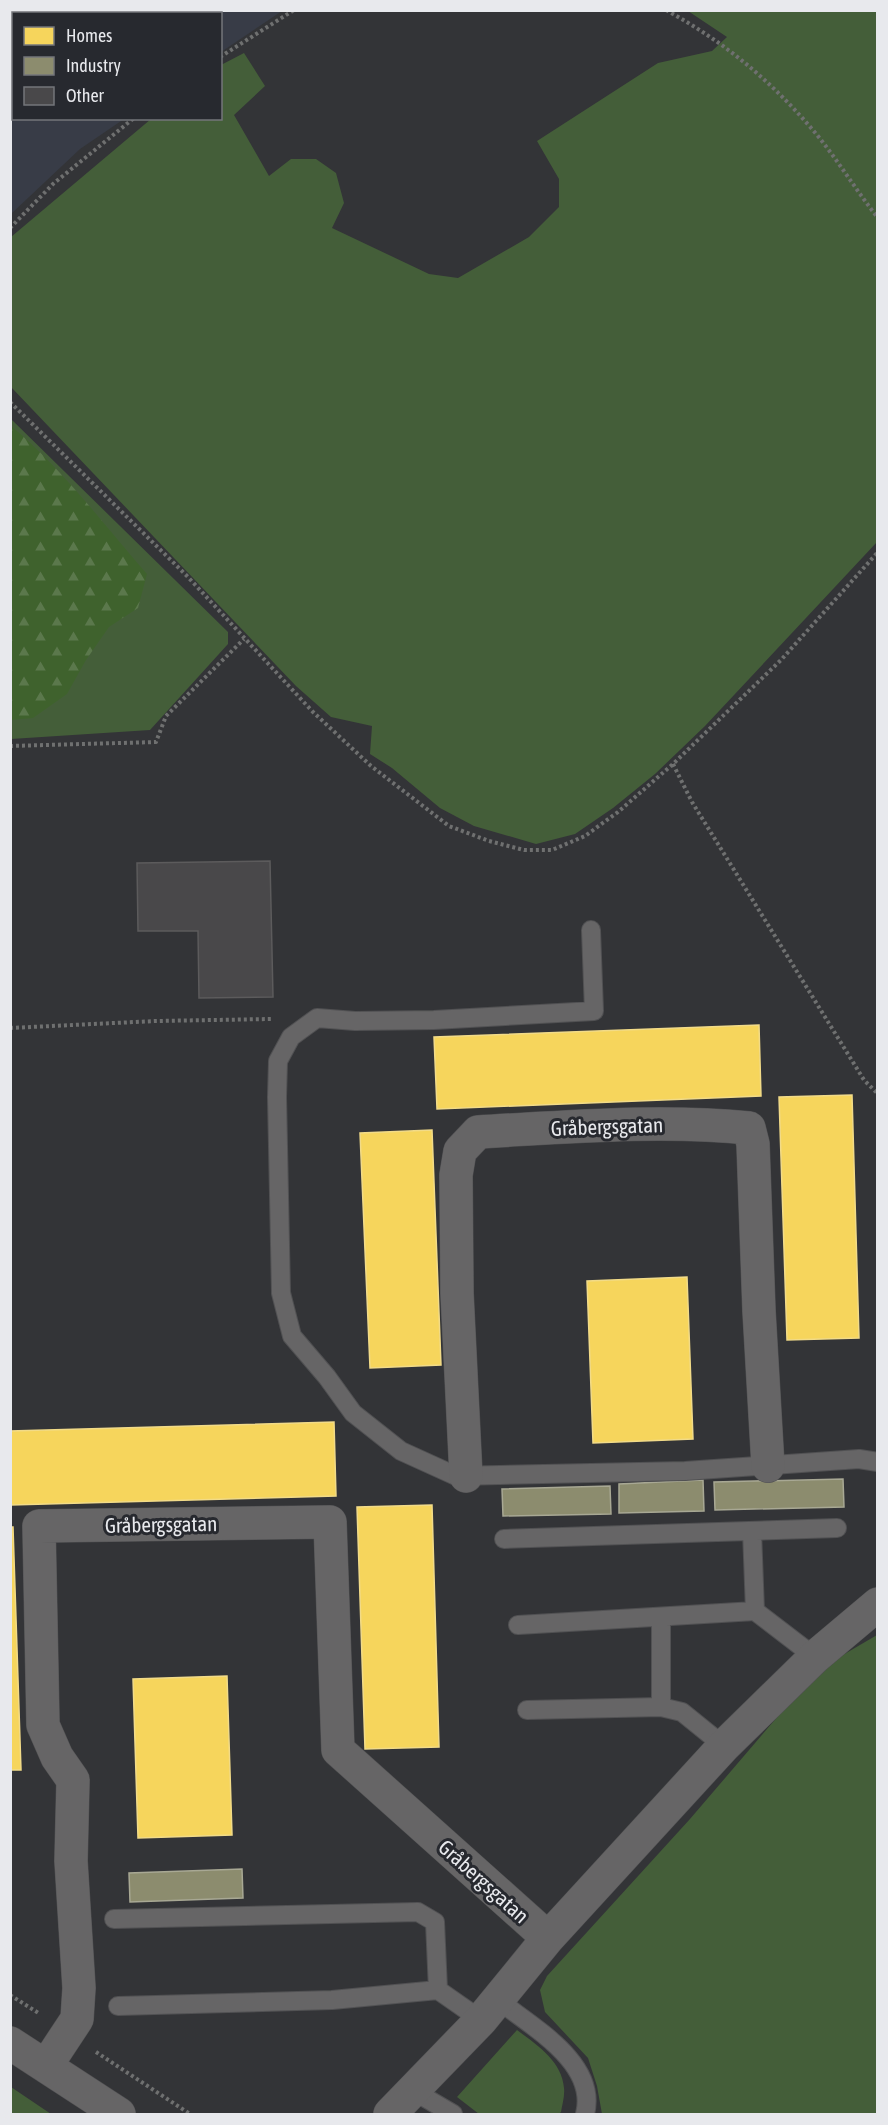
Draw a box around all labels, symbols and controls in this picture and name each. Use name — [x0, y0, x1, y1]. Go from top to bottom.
legend — [12, 12, 222, 120]
text: Homes — [66, 25, 112, 46]
text: Industry — [66, 55, 121, 76]
text: Other — [66, 85, 105, 106]
street label: Gråbergsgatan — [550, 1112, 664, 1140]
street label: Gråbergsgatan — [105, 1511, 217, 1537]
street label: Gråbergsgatan — [434, 1834, 534, 1928]

